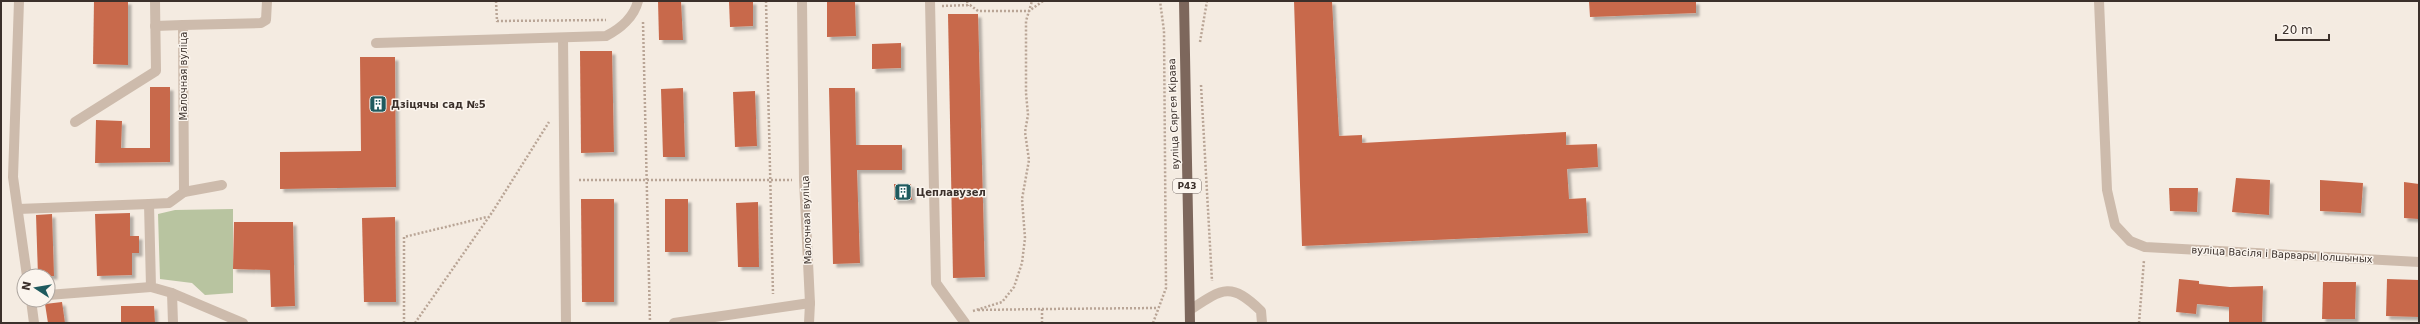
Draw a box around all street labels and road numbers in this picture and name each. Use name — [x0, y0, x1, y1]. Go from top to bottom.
street label: Малочная вуліца — [178, 32, 189, 120]
street label: вуліца Сяргея Кірава — [1166, 58, 1181, 170]
street label: Малочная вуліца — [799, 175, 814, 265]
road number: Р43 — [1173, 179, 1201, 193]
street label: вуліца Васіля і Варвары Іолшыных — [2191, 244, 2373, 265]

